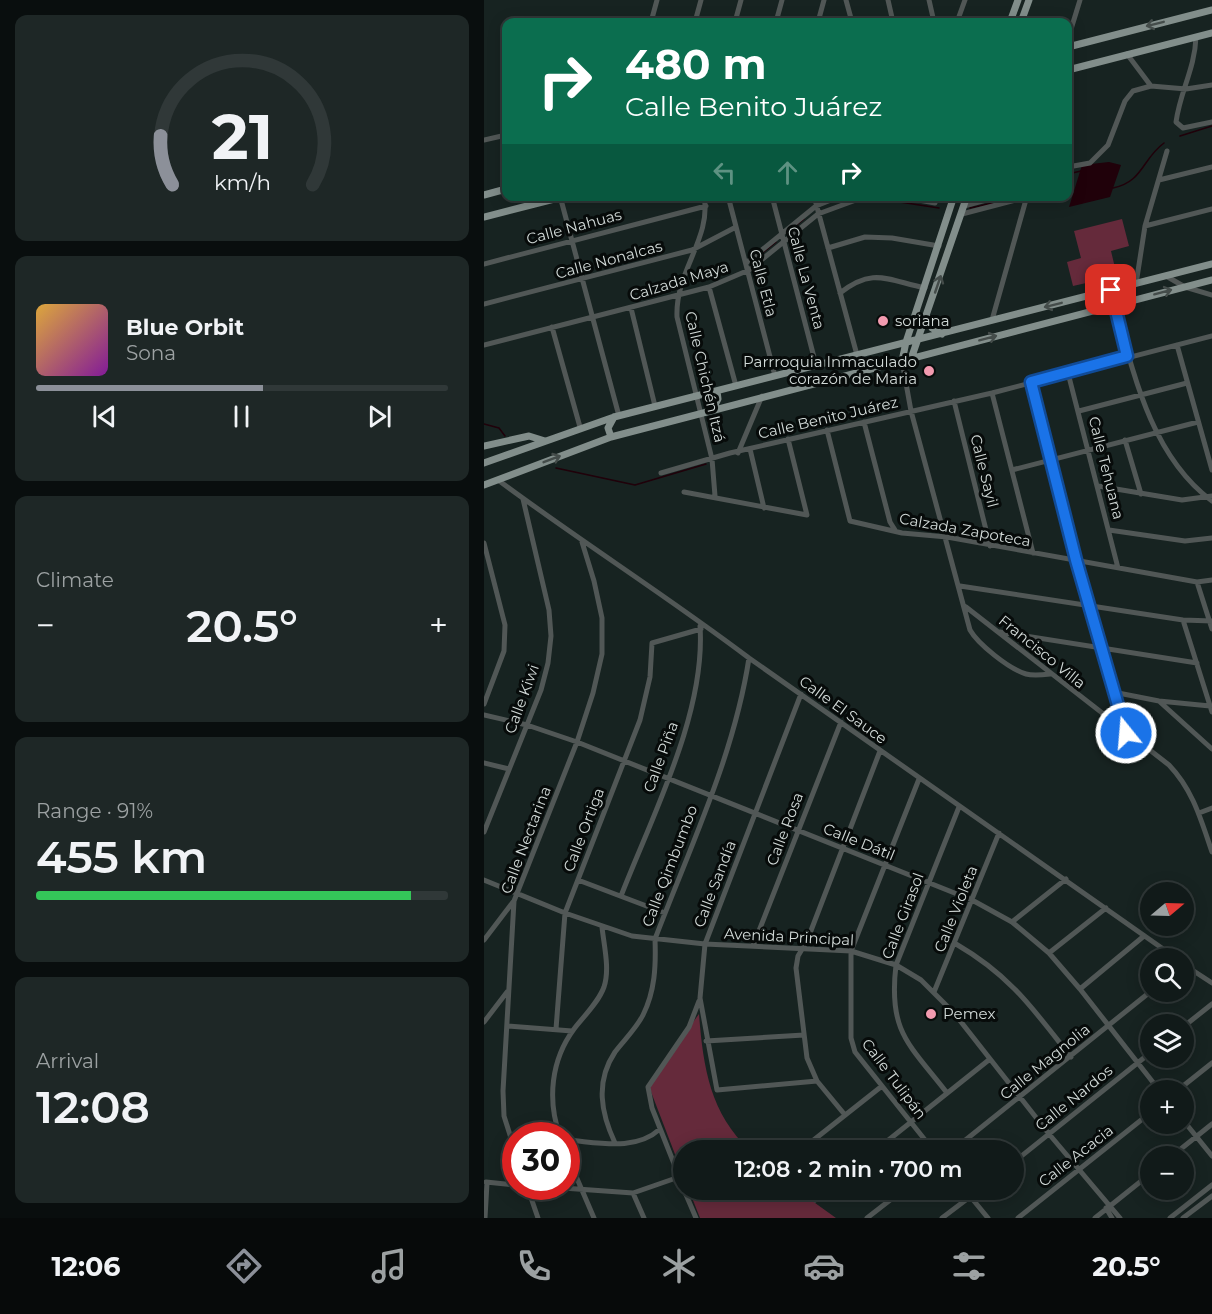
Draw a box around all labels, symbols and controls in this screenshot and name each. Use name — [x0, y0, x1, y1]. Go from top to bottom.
one-way arrow — [1146, 19, 1165, 31]
text: 480 m — [625, 38, 767, 90]
icon: right — [526, 42, 604, 120]
text: Calle Benito Juárez — [625, 90, 882, 123]
text: 21 — [211, 99, 273, 175]
icon: left — [708, 156, 741, 189]
icon: ahead — [771, 156, 804, 189]
icon: right — [834, 156, 867, 189]
text: km/h — [213, 169, 271, 195]
street label: Calle Nahuas — [524, 205, 624, 248]
street label: Calle La Venta — [784, 224, 829, 331]
street label: Calle Nonalcas — [553, 236, 664, 283]
street label: Calle Etla — [745, 247, 782, 319]
street label: Calzada Maya — [627, 256, 731, 305]
pin — [1085, 264, 1136, 315]
icon: arrive — [1094, 273, 1127, 306]
one-way arrow — [933, 275, 944, 294]
one-way arrow — [1153, 286, 1172, 298]
one-way arrow — [1044, 300, 1063, 311]
street label: Calle Chichén Itzá — [681, 309, 730, 444]
place label: soriana — [895, 311, 950, 330]
text: Blue Orbit — [126, 314, 244, 341]
marker: soriana — [876, 314, 890, 328]
one-way arrow — [978, 332, 997, 344]
text: Sona — [126, 341, 176, 365]
place label: Parrroquia Inmaculado corazón de Maria — [743, 352, 917, 388]
marker: Parrroquia Inmaculado corazón de Maria — [922, 364, 936, 378]
street label: Calle Benito Juárez — [756, 392, 900, 443]
icon: previous — [88, 400, 121, 433]
icon: pause — [225, 400, 258, 433]
icon: next — [363, 400, 396, 433]
street label: Calle Tehuana — [1085, 414, 1128, 521]
street label: Calle Sayil — [966, 432, 1003, 509]
one-way arrow — [543, 453, 561, 464]
street label: Calzada Zapoteca — [898, 509, 1032, 550]
text: Climate — [36, 568, 114, 592]
text: 20.5° — [186, 598, 298, 653]
text: − — [36, 605, 55, 645]
text: + — [429, 605, 448, 645]
street label: Francisco Villa — [995, 611, 1090, 692]
street label: Calle Kiwi — [500, 662, 543, 736]
street label: Calle El Sauce — [796, 671, 891, 748]
position arrow — [1094, 701, 1158, 765]
street label: Calle Piña — [639, 719, 682, 795]
street label: Calle Nectarina — [496, 783, 555, 896]
street label: Calle Ortiga — [559, 785, 608, 875]
street label: Calle Rosa — [762, 790, 807, 868]
text: Range · 91% — [36, 799, 153, 823]
street label: Calle Qimbumbo — [638, 802, 701, 929]
street label: Calle Dátil — [820, 819, 898, 865]
text: 455 km — [36, 829, 207, 884]
street label: Calle Sandía — [689, 838, 740, 930]
street label: Calle Violeta — [930, 863, 982, 955]
street label: Calle Girasol — [877, 870, 928, 962]
north arrow — [1140, 882, 1194, 936]
map controls — [1140, 882, 1194, 1200]
street label: Avenida Principal — [723, 924, 855, 949]
button: search — [1140, 948, 1194, 1002]
place label: Pemex — [943, 1004, 995, 1023]
marker: Pemex — [924, 1007, 938, 1021]
button: layers — [1140, 1014, 1194, 1068]
street label: Calle Magnolia — [996, 1020, 1094, 1104]
street label: Calle Tulipán — [858, 1035, 931, 1123]
text: Arrival — [36, 1049, 99, 1073]
street label: Calle Nardos — [1031, 1061, 1116, 1135]
text: 12:08 — [36, 1079, 150, 1134]
button: + — [1140, 1080, 1194, 1134]
street label: Calle Acacia — [1035, 1121, 1117, 1191]
speed limit sign: 30 — [502, 1122, 580, 1200]
button: − — [1140, 1146, 1194, 1200]
text: 12:08 · 2 min · 700 m — [735, 1156, 962, 1183]
icon: directions — [223, 1245, 265, 1287]
icon: music — [368, 1245, 410, 1287]
icon: phone — [513, 1245, 555, 1287]
icon: climate — [658, 1245, 700, 1287]
icon: car — [803, 1245, 845, 1287]
icon: filters — [948, 1245, 990, 1287]
text: 12:06 — [51, 1250, 121, 1283]
text: 20.5° — [1092, 1250, 1160, 1283]

